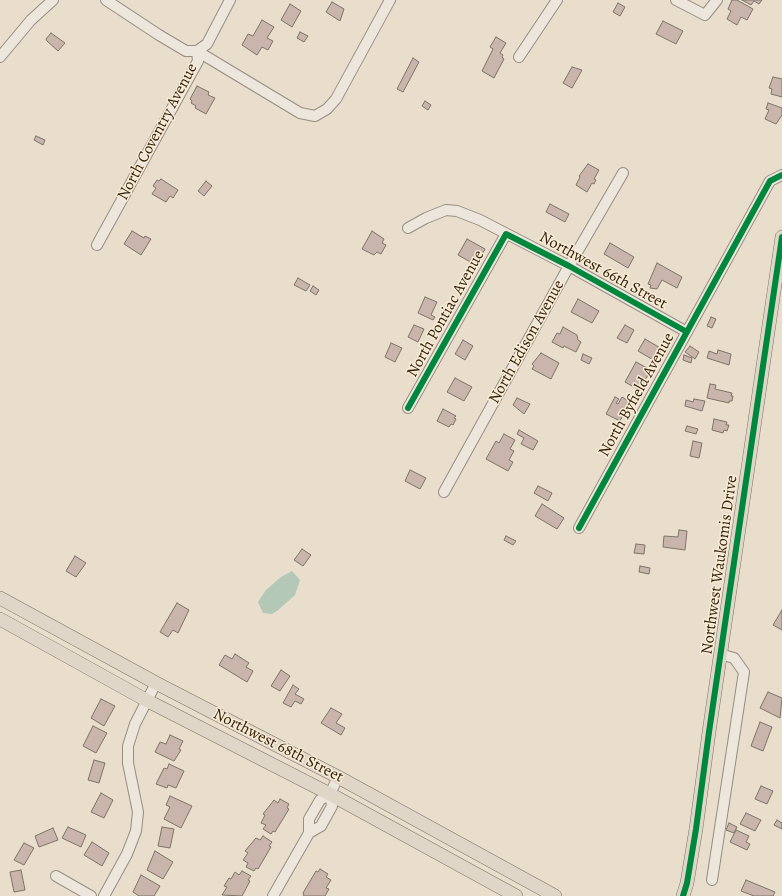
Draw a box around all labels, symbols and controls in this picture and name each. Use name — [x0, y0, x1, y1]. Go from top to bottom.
street label: North Coventry Avenue — [114, 60, 202, 204]
street label: Northwest 66th Street — [536, 228, 670, 314]
street label: North Pontiac Avenue — [403, 247, 489, 381]
street label: North Edison Avenue — [485, 277, 569, 407]
street label: North Byfield Avenue — [595, 330, 679, 460]
street label: Northwest Waukomis Drive — [698, 474, 742, 656]
street label: Northwest 68th Street — [210, 705, 346, 787]

